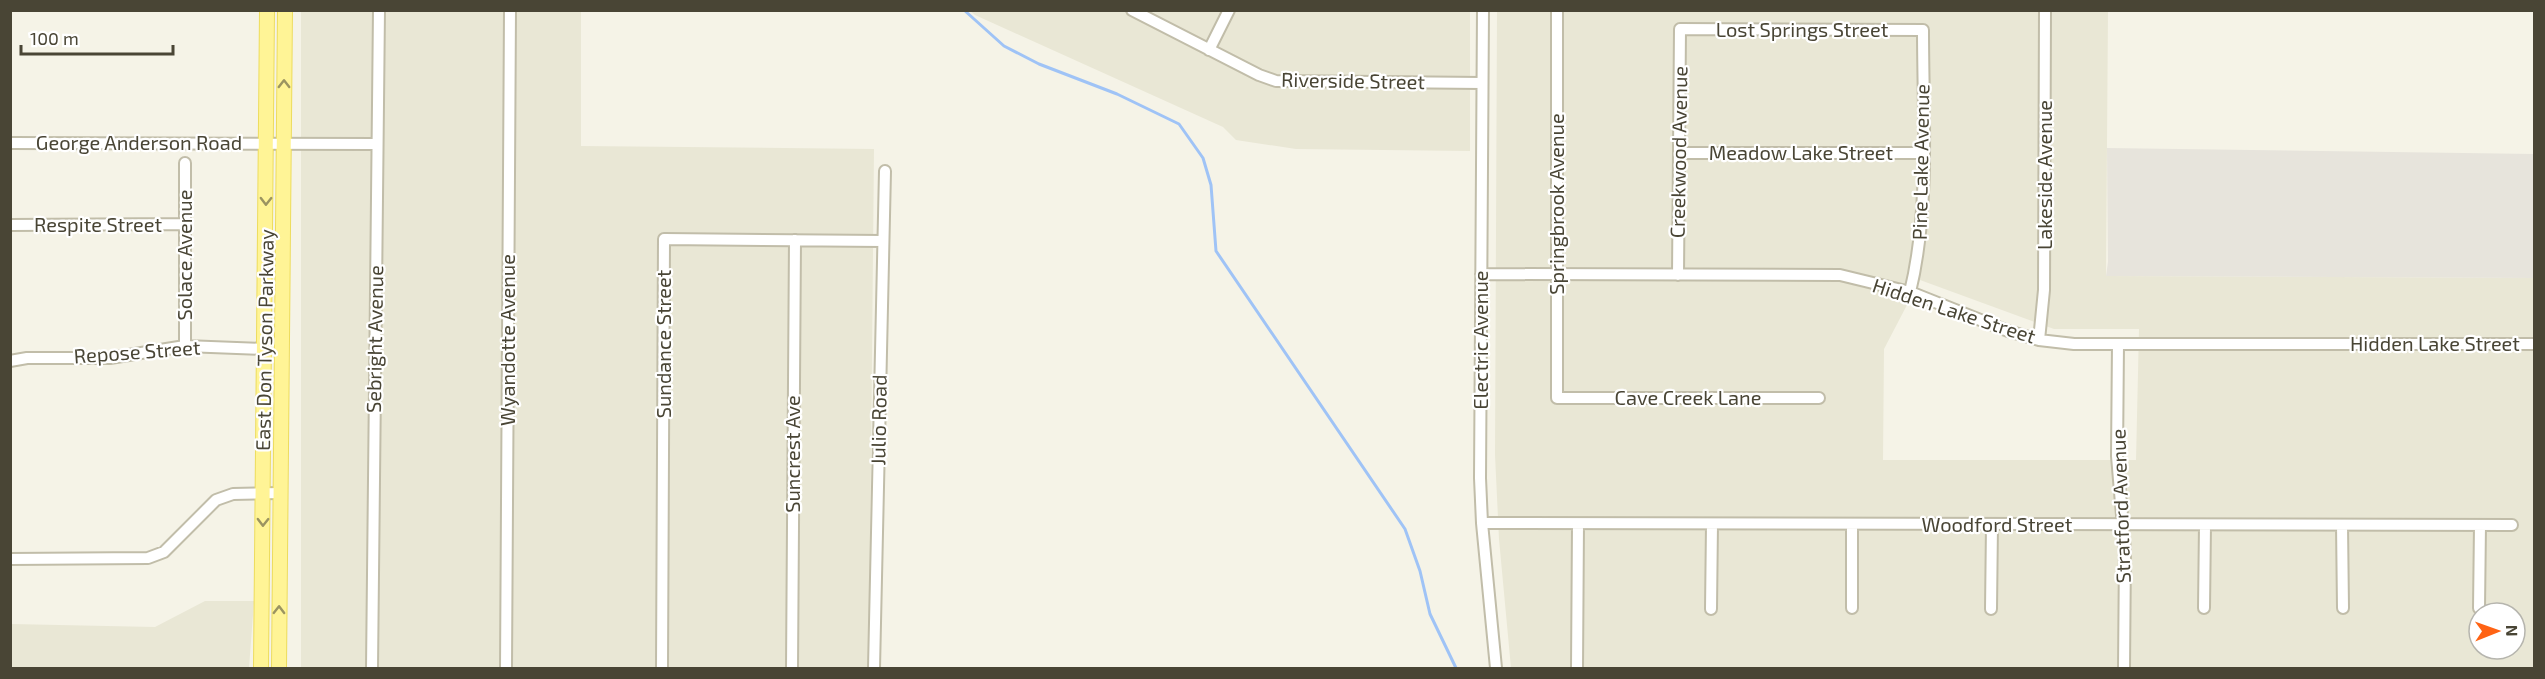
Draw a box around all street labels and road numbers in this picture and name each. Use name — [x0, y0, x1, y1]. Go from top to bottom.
street label: Lost Springs Street — [1716, 17, 1889, 41]
street label: Creekwood Avenue — [1664, 66, 1692, 238]
street label: Riverside Street — [1281, 67, 1426, 93]
street label: Pine Lake Avenue — [1907, 84, 1933, 240]
street label: Lakeside Avenue — [2032, 100, 2056, 250]
street label: Springbrook Avenue — [1544, 113, 1568, 295]
street label: George Anderson Road — [36, 130, 242, 154]
street label: Meadow Lake Street — [1709, 140, 1894, 164]
street label: Solace Avenue — [172, 190, 196, 320]
street label: Respite Street — [34, 212, 162, 236]
street label: East Don Tyson Parkway — [250, 228, 278, 451]
street label: Wyandotte Avenue — [495, 254, 519, 426]
street label: Sebright Avenue — [361, 265, 387, 413]
street label: Sundance Street — [651, 269, 675, 418]
street label: Electric Avenue — [1468, 270, 1492, 410]
street label: Hidden Lake Street — [1870, 272, 2039, 348]
street label: Hidden Lake Street — [2350, 331, 2520, 355]
street label: Repose Street — [73, 335, 201, 367]
street label: Julio Road — [865, 374, 891, 466]
street label: Cave Creek Lane — [1615, 385, 1761, 409]
street label: Suncrest Ave — [780, 395, 804, 513]
street label: Stratford Avenue — [2105, 428, 2135, 584]
street label: Woodford Street — [1922, 512, 2073, 536]

